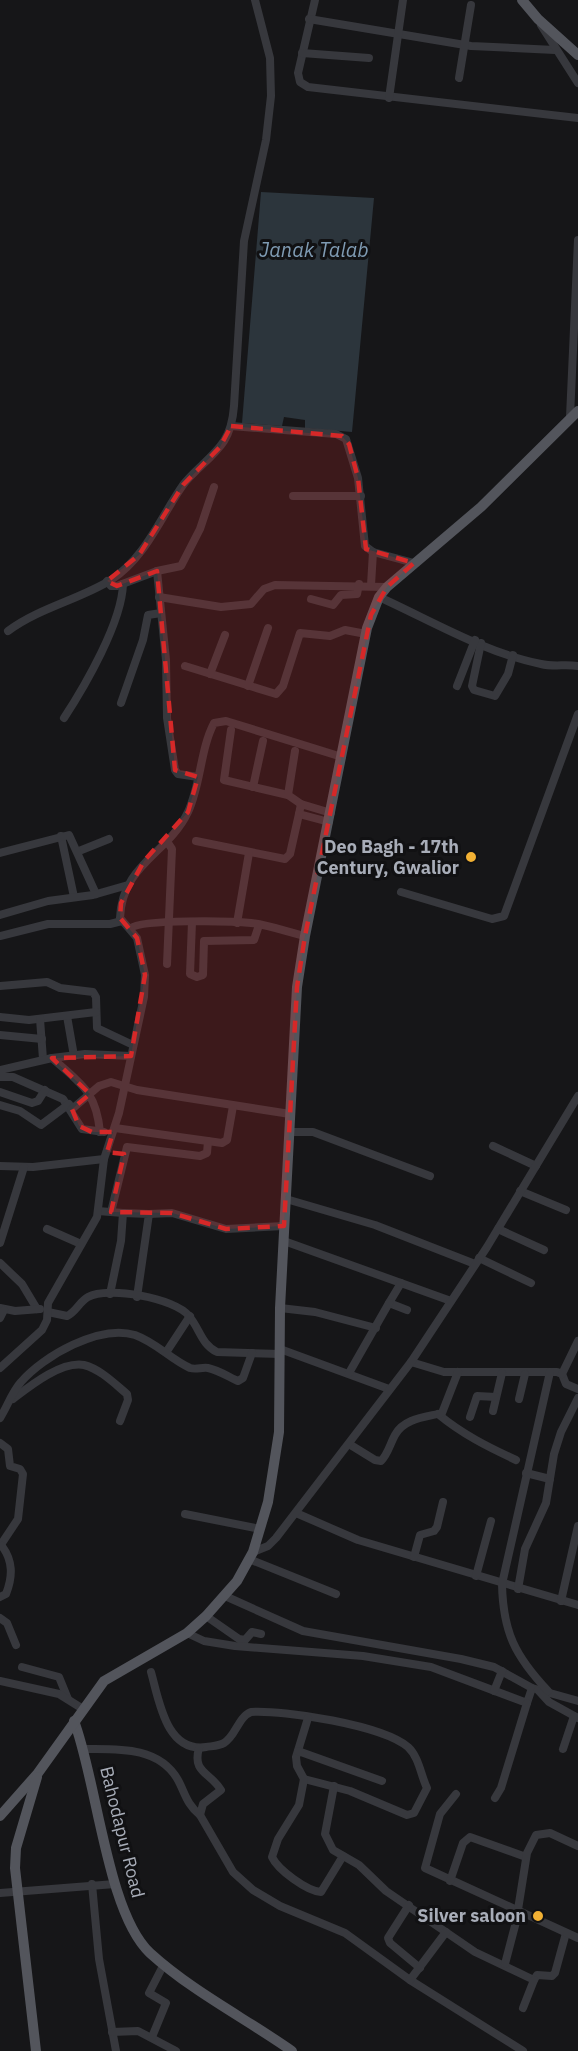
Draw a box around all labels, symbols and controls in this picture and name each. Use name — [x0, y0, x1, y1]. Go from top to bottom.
water label: Janak Talab — [259, 236, 369, 263]
place label: Deo Bagh - 17th Century, Gwalior — [317, 835, 459, 879]
marker: Deo Bagh - 17th Century, Gwalior — [464, 850, 478, 864]
street label: Bahodapur Road — [95, 1764, 150, 1900]
place label: Silver saloon — [417, 1904, 526, 1927]
marker: Silver saloon — [531, 1909, 545, 1923]

